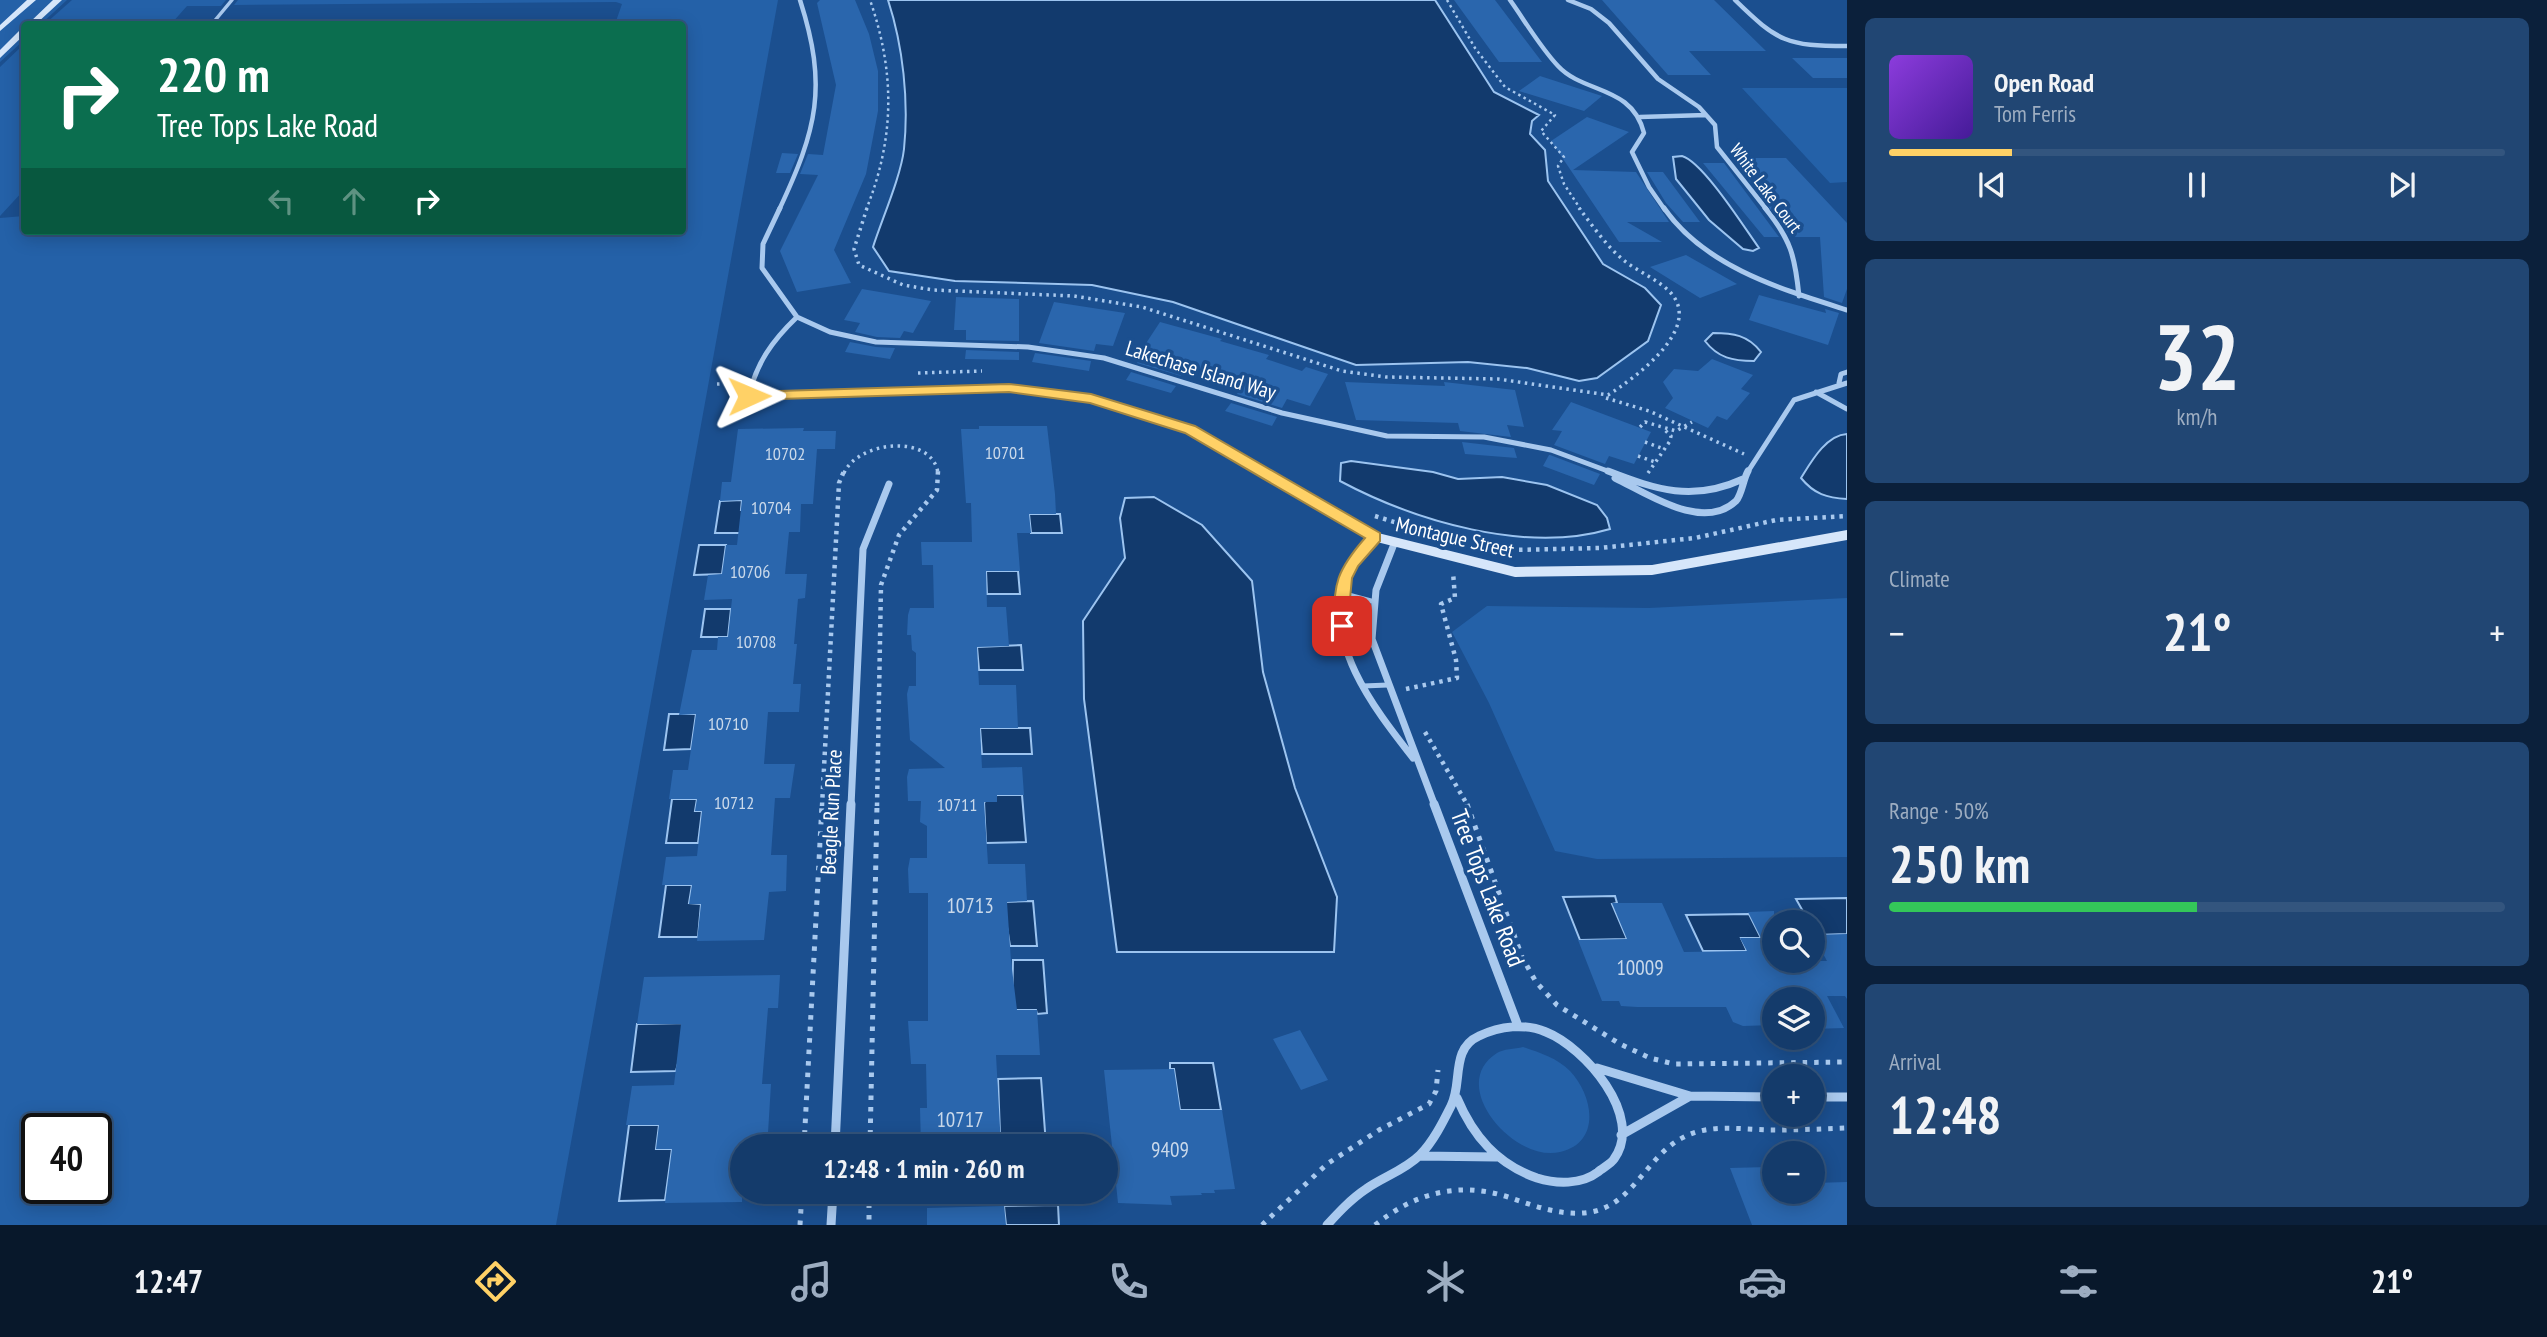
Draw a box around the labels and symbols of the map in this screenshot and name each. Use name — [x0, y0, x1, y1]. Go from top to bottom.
street label: White Lake Court — [1725, 139, 1807, 237]
street label: Lakechase Island Way — [1122, 334, 1280, 406]
position arrow — [712, 359, 786, 433]
house number: 10701 — [985, 441, 1025, 464]
house number: 10702 — [765, 442, 805, 465]
house number: 10704 — [751, 496, 791, 519]
street label: Montague Street — [1393, 510, 1517, 564]
house number: 10706 — [730, 560, 770, 583]
pin — [1312, 596, 1372, 656]
house number: 10708 — [736, 630, 776, 653]
house number: 10710 — [708, 712, 748, 735]
street label: Beagle Run Place — [814, 749, 848, 875]
house number: 10712 — [714, 791, 754, 814]
house number: 10711 — [937, 793, 977, 816]
street label: Tree Tops Lake Road — [1444, 805, 1532, 971]
house number: 10713 — [946, 892, 994, 919]
house number: 10009 — [1616, 954, 1664, 981]
house number: 10717 — [936, 1106, 984, 1133]
speed limit sign: 40 — [21, 1113, 112, 1204]
house number: 9409 — [1151, 1136, 1189, 1163]

